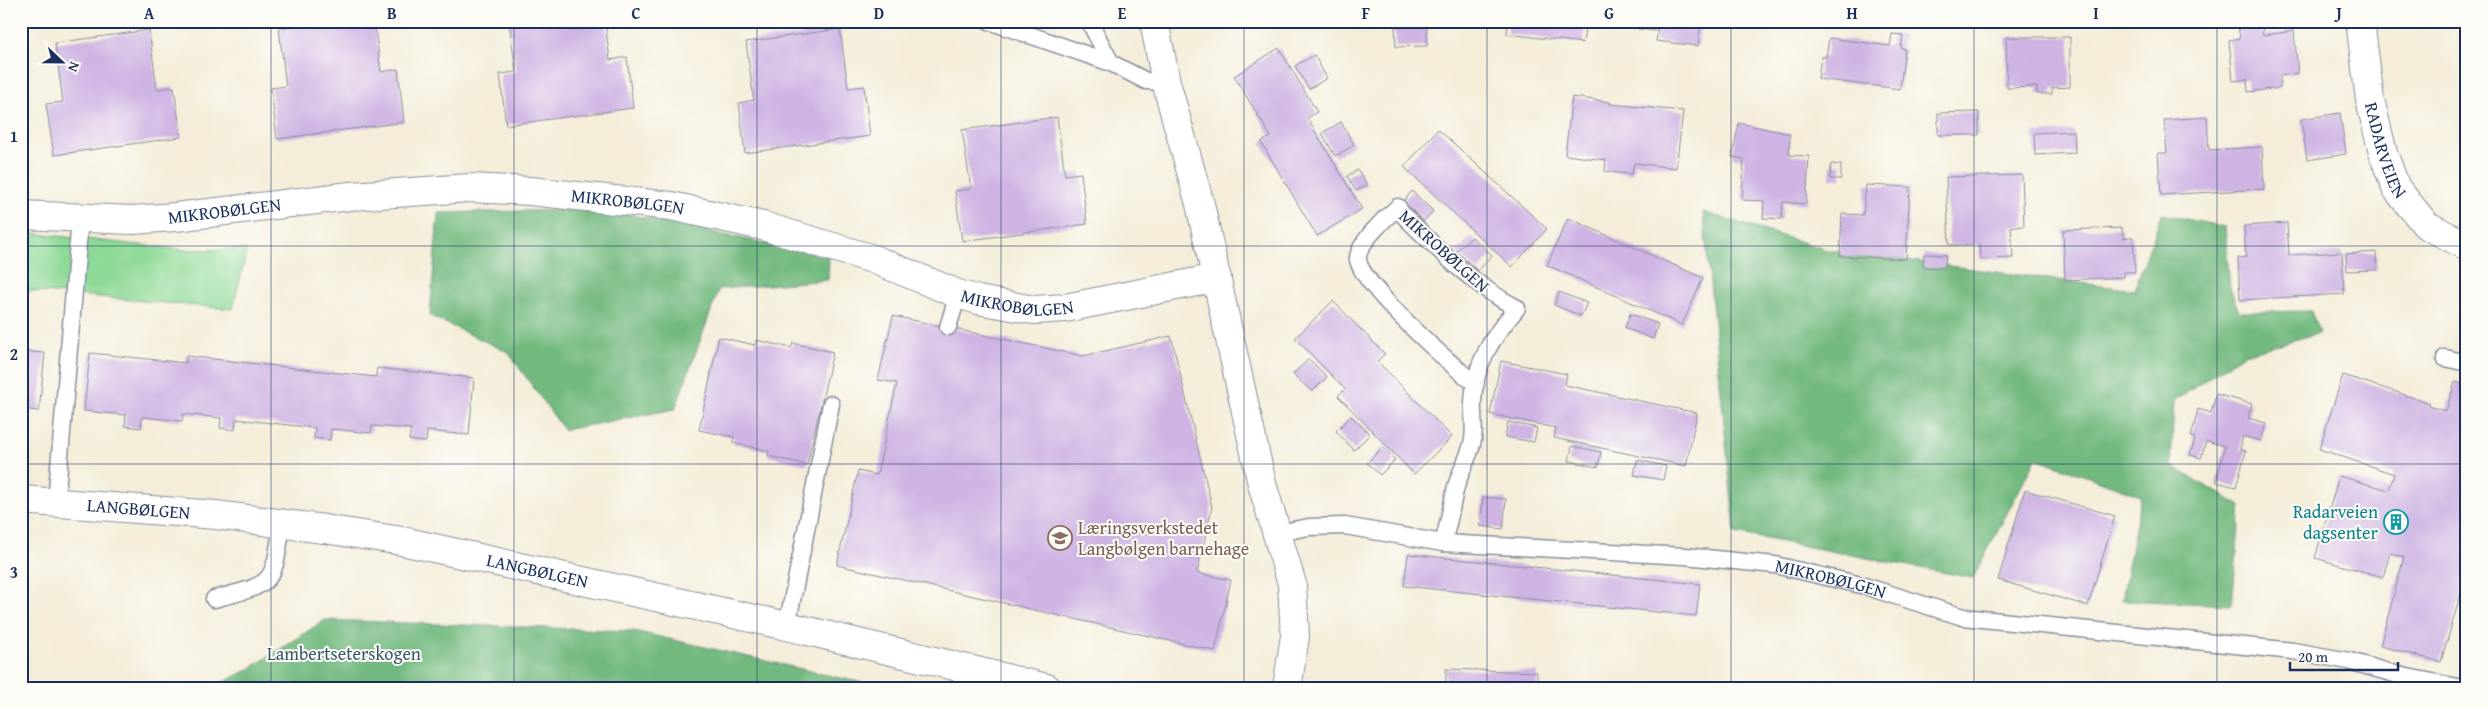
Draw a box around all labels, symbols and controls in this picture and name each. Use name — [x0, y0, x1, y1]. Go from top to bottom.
text: A — [144, 1, 155, 25]
text: B — [387, 1, 397, 25]
text: C — [631, 1, 641, 25]
text: D — [874, 1, 884, 25]
text: E — [1118, 1, 1127, 25]
text: F — [1362, 1, 1370, 25]
text: G — [1604, 1, 1614, 25]
text: H — [1846, 1, 1858, 25]
text: I — [2093, 1, 2099, 25]
text: J — [2333, 1, 2342, 25]
north arrow — [38, 38, 88, 88]
text: N — [63, 59, 85, 76]
street label: RADARVEIEN — [2358, 99, 2413, 204]
text: 1 — [10, 124, 18, 148]
street label: MIKROBØLGEN — [570, 181, 687, 222]
street label: MIKROBØLGEN — [166, 190, 283, 231]
street label: MIKROBØLGEN — [1393, 203, 1496, 299]
street label: MIKROBØLGEN — [958, 282, 1076, 323]
text: 2 — [10, 342, 18, 366]
street label: LANGBØLGEN — [86, 491, 192, 526]
place label: Radarveien dagsenter — [2293, 498, 2379, 546]
building icon: Radarveien dagsenter — [2383, 509, 2409, 535]
place label: Læringsverkstedet Langbølgen barnehage — [1078, 514, 1249, 562]
school or university icon: Læringsverkstedet Langbølgen barnehage — [1047, 525, 1073, 551]
street label: LANGBØLGEN — [484, 546, 591, 595]
street label: MIKROBØLGEN — [1772, 551, 1890, 605]
text: 3 — [10, 560, 18, 584]
scale bar — [2290, 639, 2398, 671]
park label: Lambertseterskogen — [267, 640, 421, 667]
text: 20 m — [2298, 646, 2329, 667]

